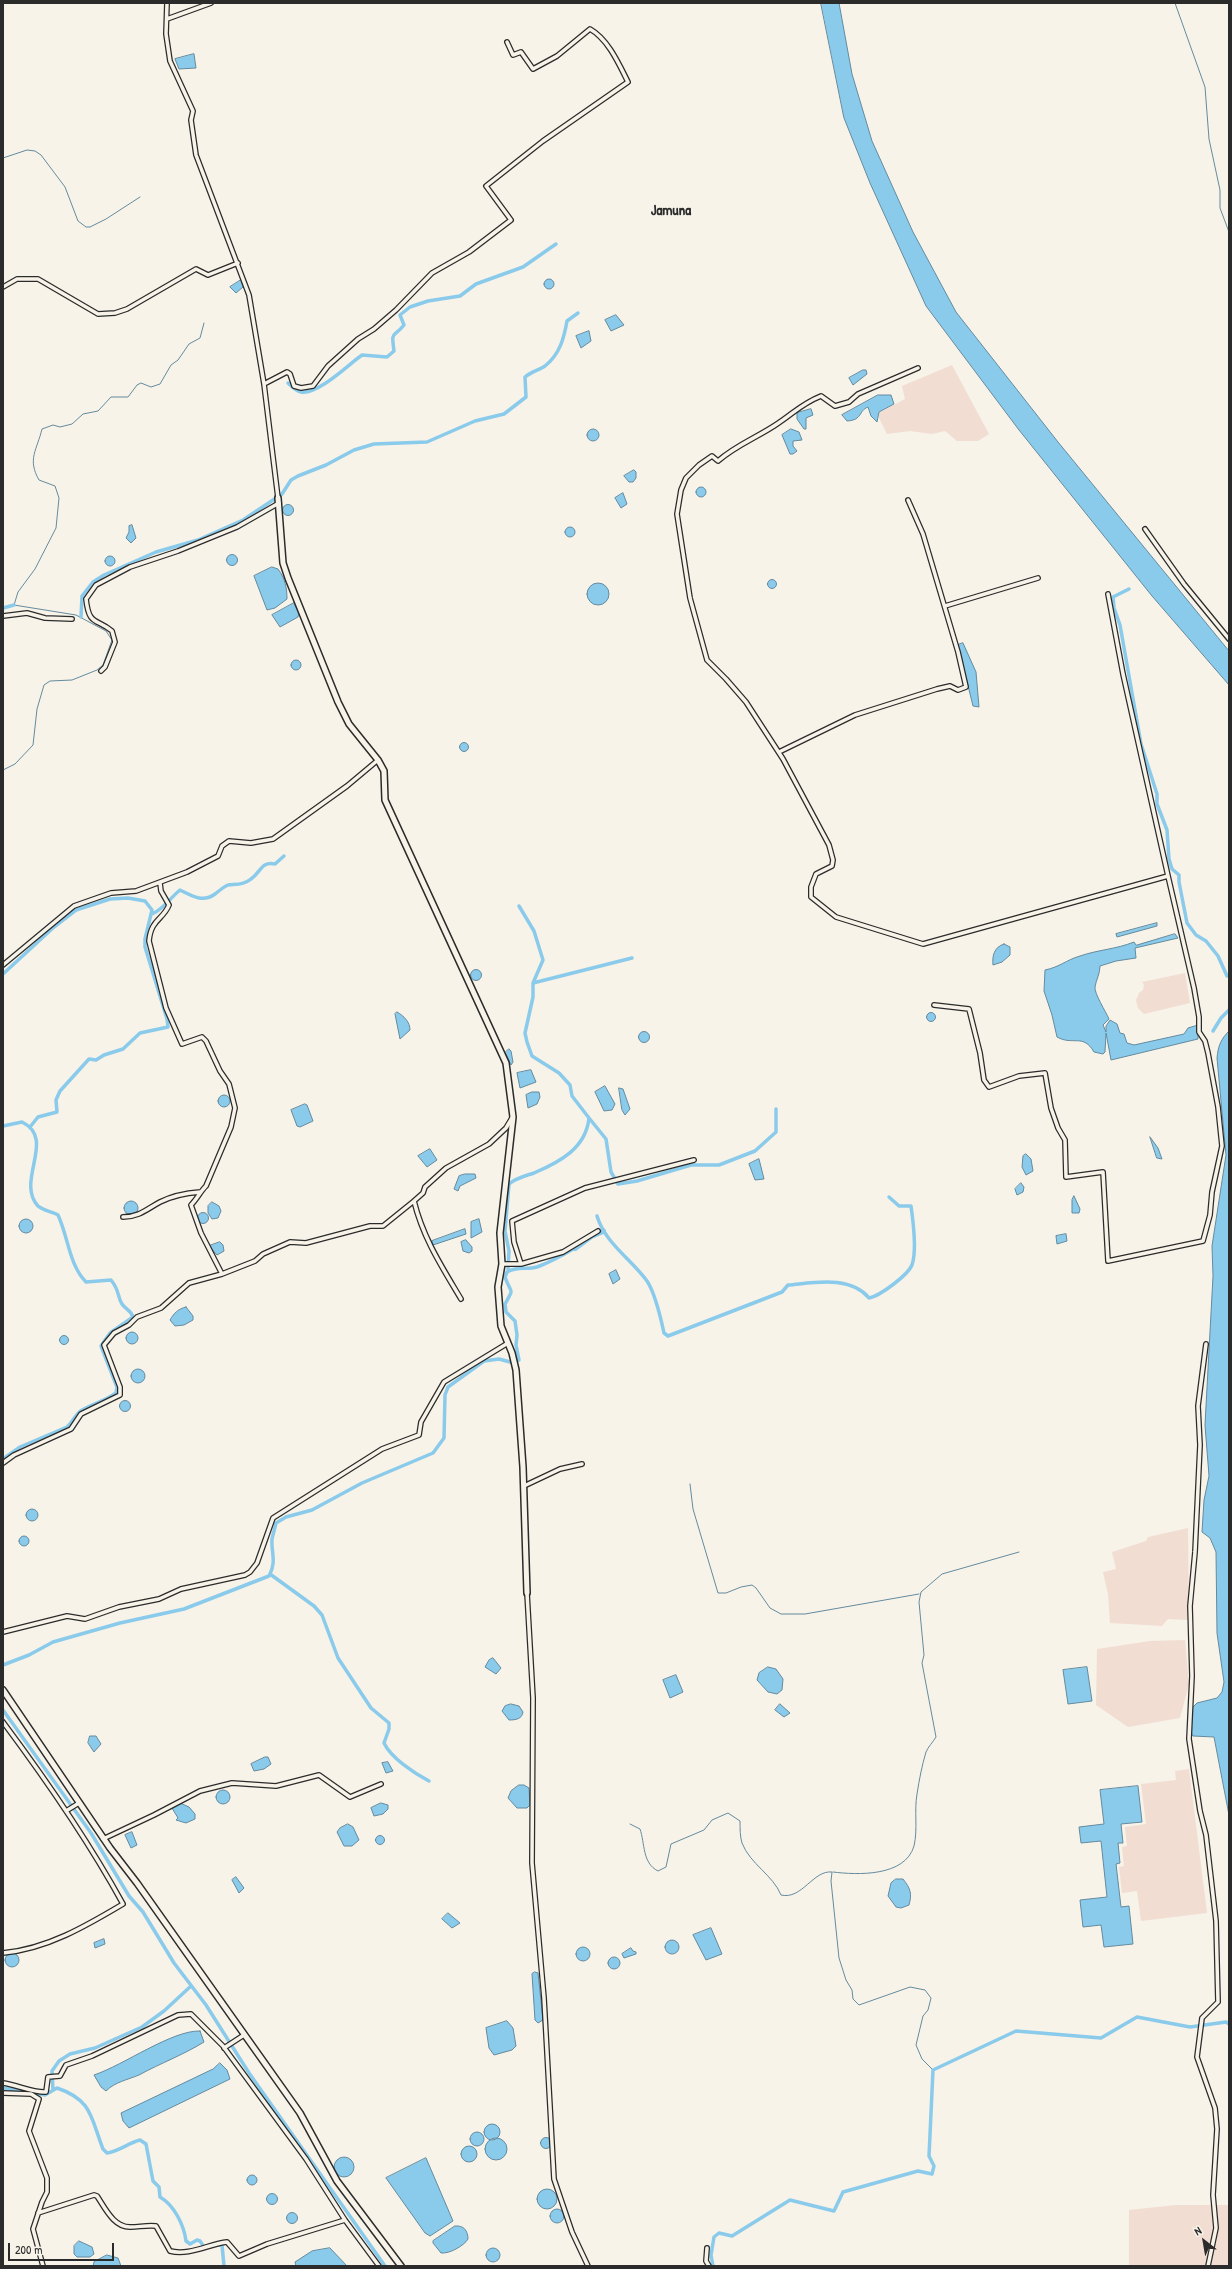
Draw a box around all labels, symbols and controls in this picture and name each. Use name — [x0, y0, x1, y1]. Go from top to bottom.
district label: Jamuna — [651, 202, 691, 220]
north arrow — [1184, 2221, 1224, 2261]
text: N — [1192, 2223, 1204, 2238]
scale bar — [10, 2235, 116, 2261]
text: 200 m — [15, 2241, 42, 2258]

